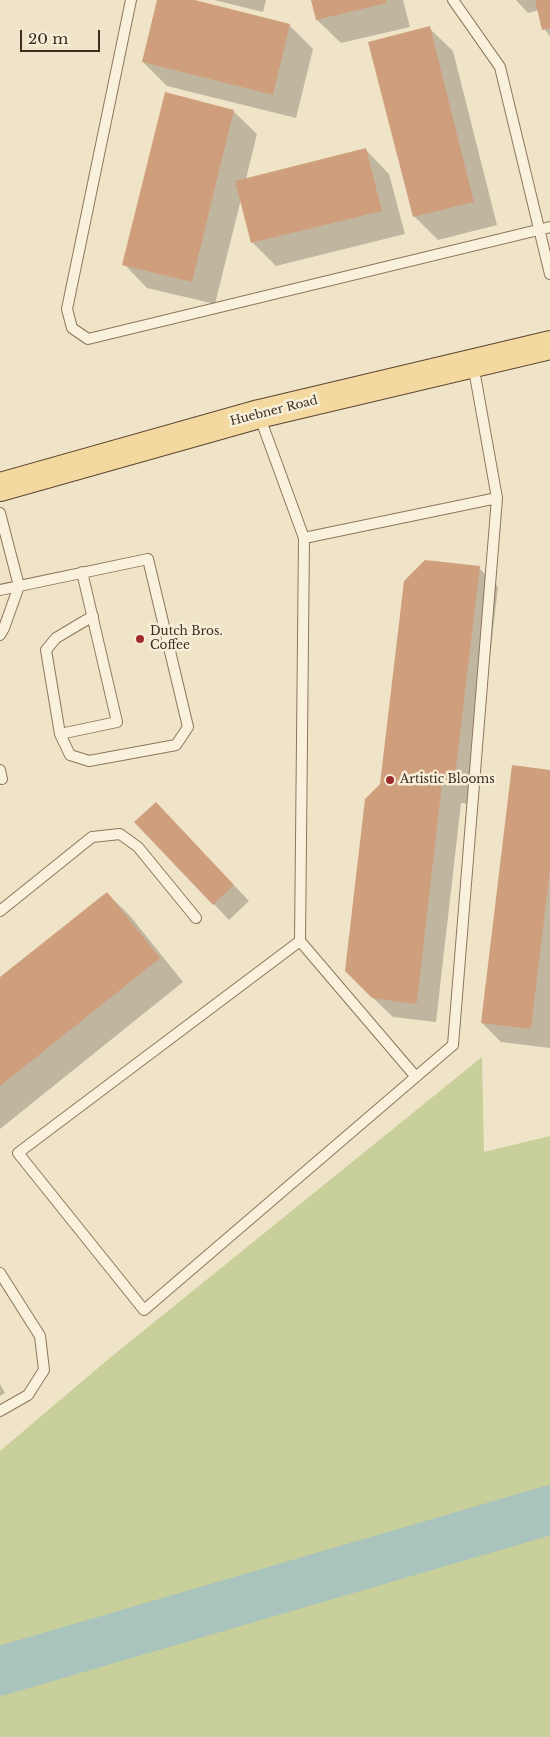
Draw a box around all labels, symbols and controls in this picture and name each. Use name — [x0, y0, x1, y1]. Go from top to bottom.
scale bar — [22, 20, 102, 52]
text: 20 m — [28, 29, 68, 48]
street label: Huebner Road — [229, 393, 319, 429]
place label: Dutch Bros. Coffee — [150, 625, 223, 653]
marker: Dutch Bros. Coffee — [134, 633, 146, 645]
place label: Artistic Blooms — [400, 773, 495, 787]
marker: Artistic Blooms — [384, 774, 396, 786]

